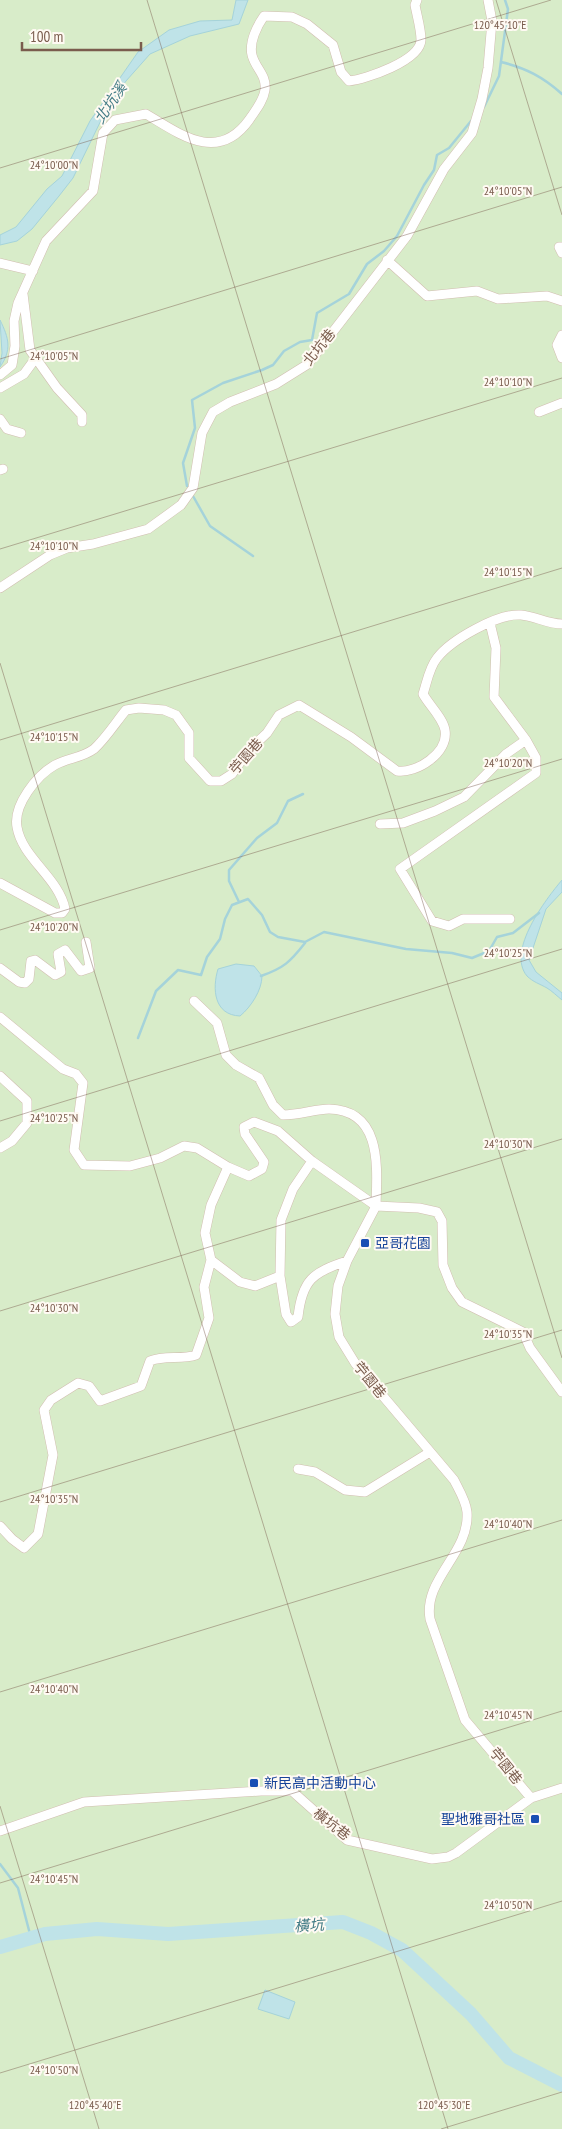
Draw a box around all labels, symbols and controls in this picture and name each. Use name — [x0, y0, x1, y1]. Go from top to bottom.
text: 120°45'10"E — [474, 17, 526, 32]
scale bar — [22, 20, 141, 52]
text: 100 m — [30, 27, 63, 46]
water label: 北坑溪 — [90, 77, 132, 127]
text: 24°10'00"N — [30, 157, 78, 172]
text: 24°10'05"N — [484, 183, 532, 198]
street label: 北坑巷 — [299, 325, 339, 369]
text: 24°10'05"N — [30, 348, 78, 363]
text: 24°10'10"N — [484, 374, 532, 389]
text: 24°10'10"N — [30, 538, 78, 553]
text: 24°10'15"N — [484, 564, 532, 579]
text: 24°10'15"N — [30, 729, 78, 744]
street label: 苧園巷 — [225, 734, 267, 778]
text: 24°10'20"N — [484, 755, 532, 770]
text: 24°10'20"N — [30, 919, 78, 934]
text: 24°10'25"N — [484, 945, 532, 960]
text: 24°10'25"N — [30, 1110, 78, 1125]
text: 24°10'30"N — [484, 1136, 532, 1151]
place label: 亞哥花園 — [375, 1234, 431, 1252]
marker: 亞哥花園 — [359, 1237, 371, 1249]
text: 24°10'30"N — [30, 1300, 78, 1315]
text: 24°10'35"N — [484, 1326, 532, 1341]
street label: 苧園巷 — [350, 1358, 390, 1402]
text: 24°10'35"N — [30, 1491, 78, 1506]
text: 24°10'40"N — [484, 1516, 532, 1531]
text: 24°10'40"N — [30, 1681, 78, 1696]
text: 24°10'45"N — [484, 1707, 532, 1722]
street label: 苧園巷 — [486, 1744, 526, 1788]
place label: 新民高中活動中心 — [264, 1774, 376, 1792]
marker: 新民高中活動中心 — [248, 1777, 260, 1789]
street label: 橫坑巷 — [310, 1804, 354, 1844]
place label: 聖地雅哥社區 — [441, 1810, 525, 1828]
marker: 聖地雅哥社區 — [529, 1813, 541, 1825]
text: 24°10'45"N — [30, 1871, 78, 1886]
text: 24°10'50"N — [484, 1897, 532, 1912]
water label: 橫坑 — [293, 1914, 327, 1936]
text: 24°10'50"N — [30, 2062, 78, 2077]
text: 120°45'40"E — [69, 2097, 121, 2112]
text: 120°45'30"E — [418, 2097, 470, 2112]

